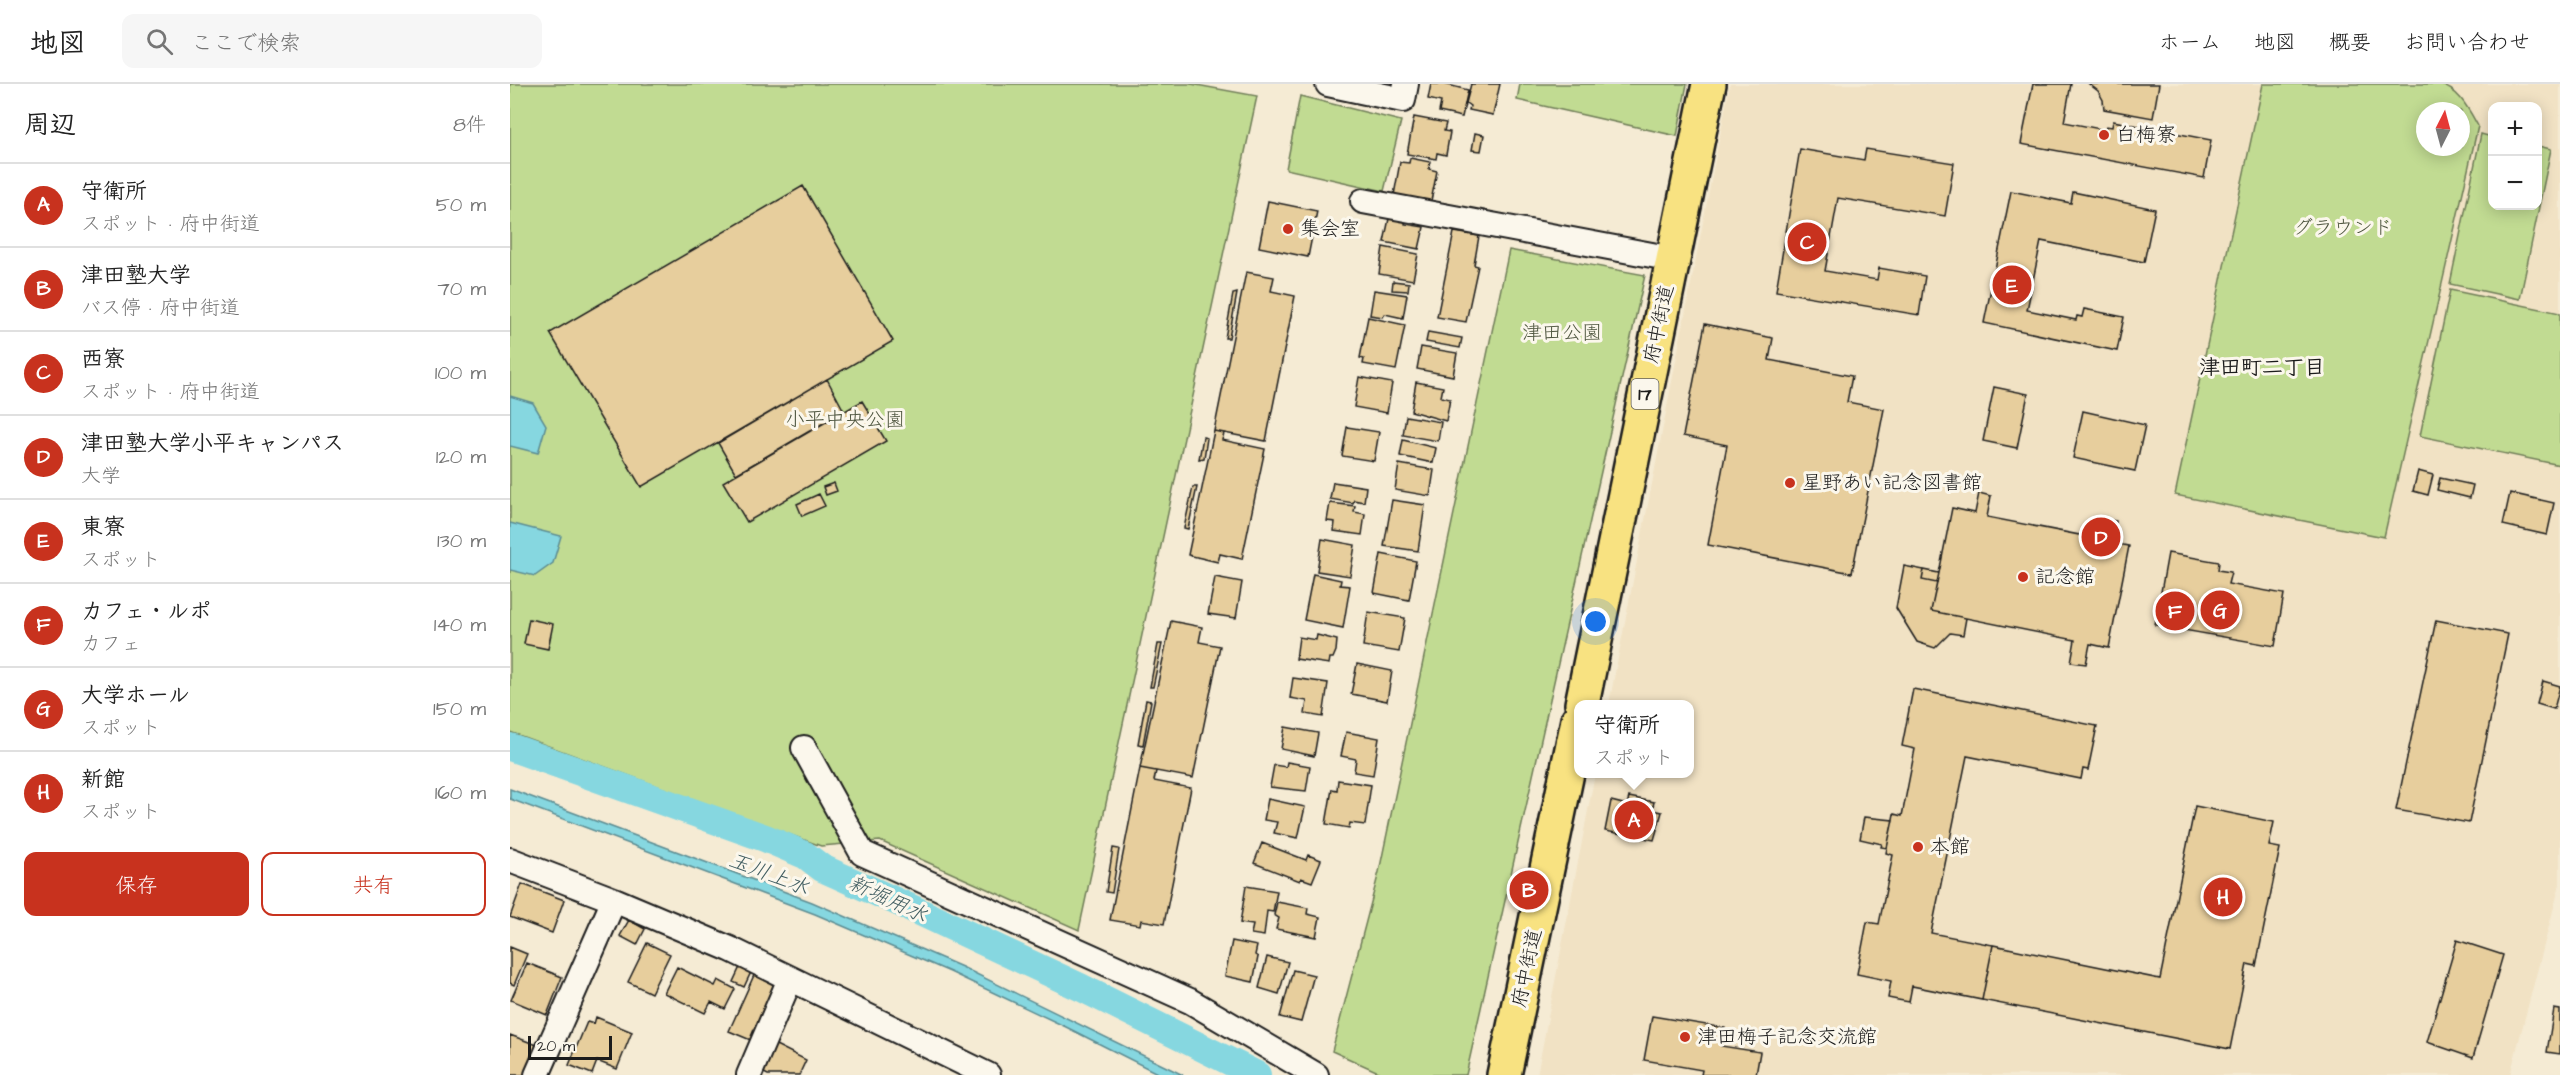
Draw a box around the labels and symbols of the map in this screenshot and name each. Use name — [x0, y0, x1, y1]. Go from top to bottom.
north arrow — [2416, 102, 2470, 156]
place label: 白梅寮 — [2116, 121, 2176, 149]
marker: 白梅寮 — [2097, 128, 2111, 142]
park label: グラウンド — [2293, 214, 2393, 242]
place label: 集会室 — [1300, 215, 1360, 243]
pin: C — [1788, 220, 1826, 264]
marker: 集会室 — [1281, 222, 1295, 236]
pin: E — [1992, 262, 2032, 308]
street label: 府中街道 — [1637, 282, 1681, 366]
park label: 津田公園 — [1522, 319, 1602, 347]
district label: 津田町二丁目 — [2199, 353, 2325, 382]
road number: 17 — [1632, 379, 1658, 409]
park label: 小平中央公園 — [785, 406, 905, 434]
place label: 星野あい記念図書館 — [1802, 469, 1982, 497]
marker: 星野あい記念図書館 — [1783, 476, 1797, 490]
pin: D — [2082, 514, 2120, 560]
place label: 記念館 — [2035, 563, 2095, 591]
marker: 記念館 — [2016, 570, 2030, 584]
pin: F — [2156, 588, 2194, 634]
pin: G — [2200, 588, 2240, 632]
your location — [1581, 607, 1610, 636]
pin: A — [1614, 798, 1654, 842]
place label: 本館 — [1930, 833, 1970, 861]
marker: 本館 — [1911, 840, 1925, 854]
water label: 玉川上水 — [725, 845, 813, 903]
water label: 新堀用水 — [844, 868, 932, 930]
pin: B — [1510, 868, 1548, 912]
pin: H — [2204, 874, 2242, 920]
street label: 府中街道 — [1505, 926, 1549, 1010]
place label: 津田梅子記念交流館 — [1697, 1023, 1877, 1051]
marker: 津田梅子記念交流館 — [1678, 1030, 1692, 1044]
scale bar — [528, 1033, 612, 1060]

